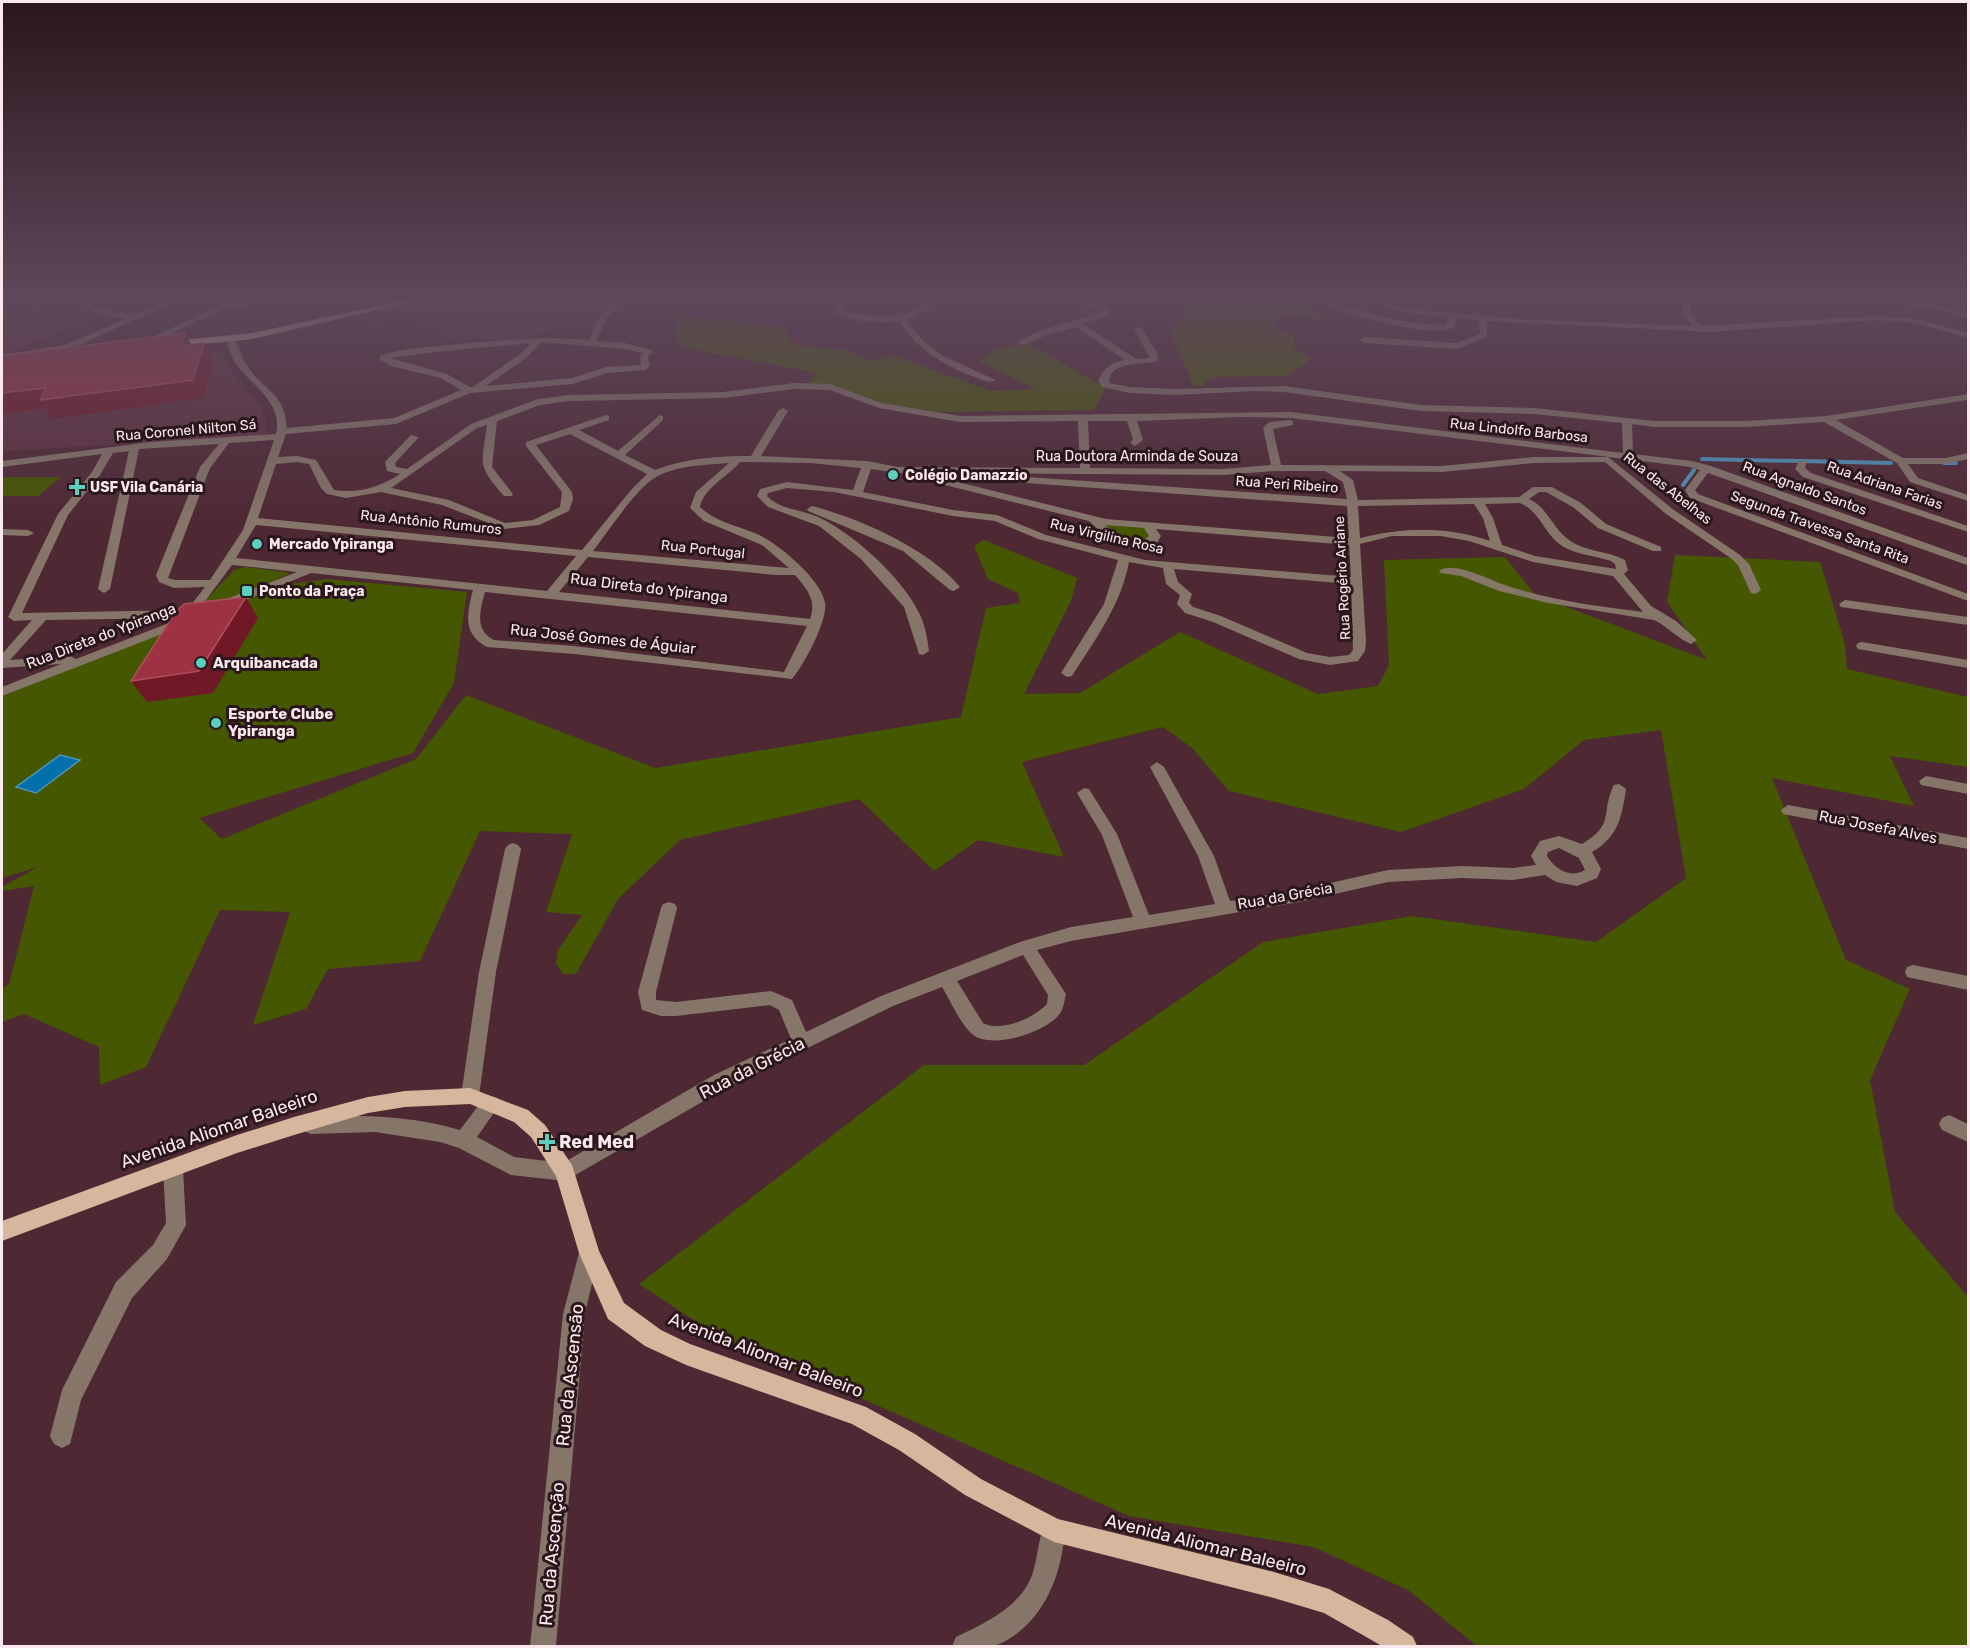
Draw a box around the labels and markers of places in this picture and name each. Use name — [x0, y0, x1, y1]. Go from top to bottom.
place label: Colégio Damazzio — [905, 467, 1028, 484]
marker: Colégio Damazzio — [886, 468, 900, 482]
marker: USF Vila Canária — [68, 478, 86, 496]
place label: USF Vila Canária — [90, 479, 203, 496]
place label: Mercado Ypiranga — [269, 536, 394, 553]
marker: Mercado Ypiranga — [250, 537, 264, 551]
place label: Ponto da Praça — [259, 583, 364, 600]
marker: Ponto da Praça — [240, 584, 254, 598]
place label: Arquibancada — [213, 654, 318, 672]
marker: Arquibancada — [194, 656, 208, 670]
place label: Esporte Clube Ypiranga — [228, 705, 333, 740]
marker: Esporte Clube Ypiranga — [209, 716, 223, 730]
place label: Red Med — [559, 1131, 634, 1153]
marker: Red Med — [540, 1135, 554, 1149]

